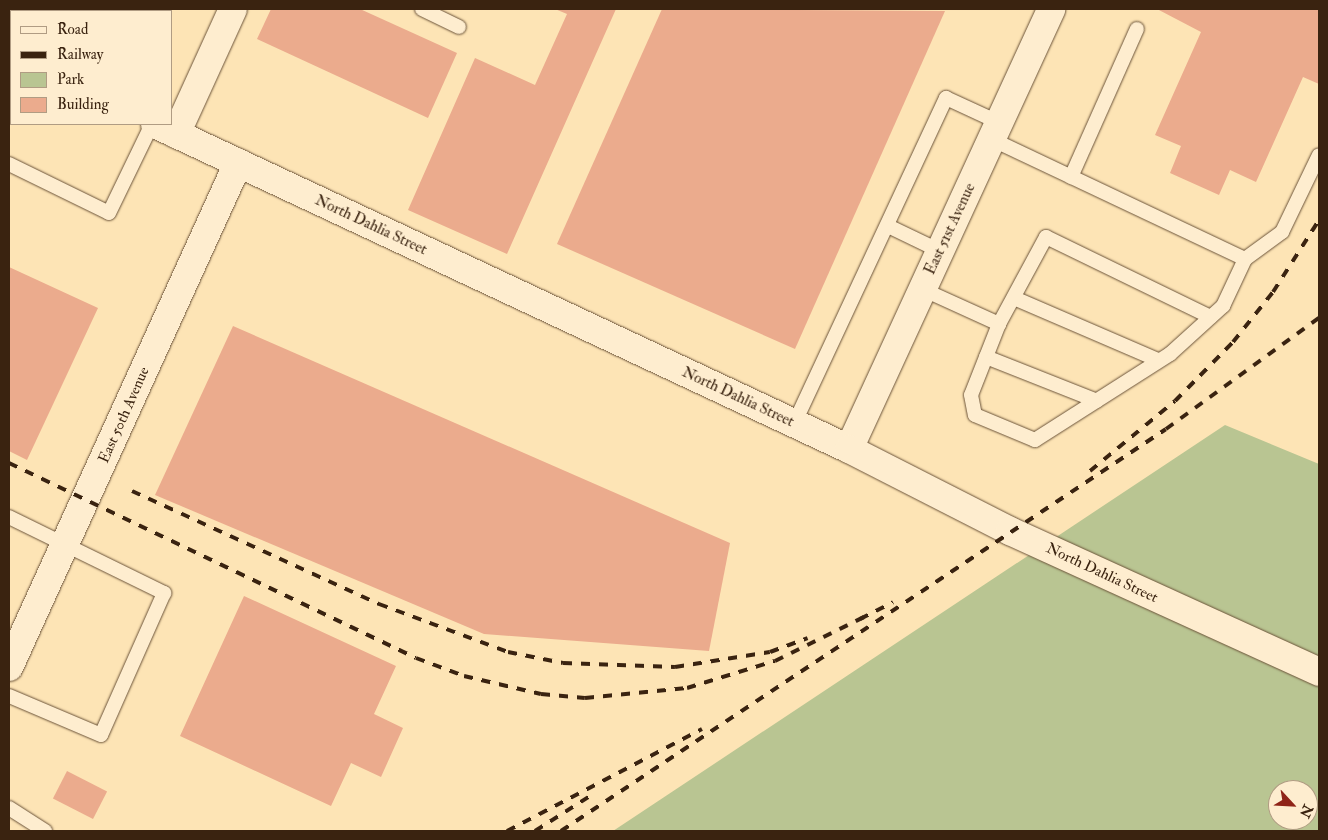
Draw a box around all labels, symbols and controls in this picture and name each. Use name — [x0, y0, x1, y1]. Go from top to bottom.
legend — [10, 10, 172, 125]
text: Road — [57, 20, 88, 39]
text: Railway — [57, 45, 103, 64]
text: Park — [57, 70, 84, 89]
text: Building — [57, 95, 109, 114]
street label: East 51st Avenue — [921, 180, 979, 278]
street label: North Dahlia Street — [312, 191, 430, 259]
street label: North Dahlia Street — [679, 363, 797, 431]
street label: East 50th Avenue — [95, 364, 153, 466]
street label: North Dahlia Street — [1043, 539, 1161, 607]
north arrow — [1268, 780, 1318, 830]
text: N — [1296, 802, 1316, 820]

